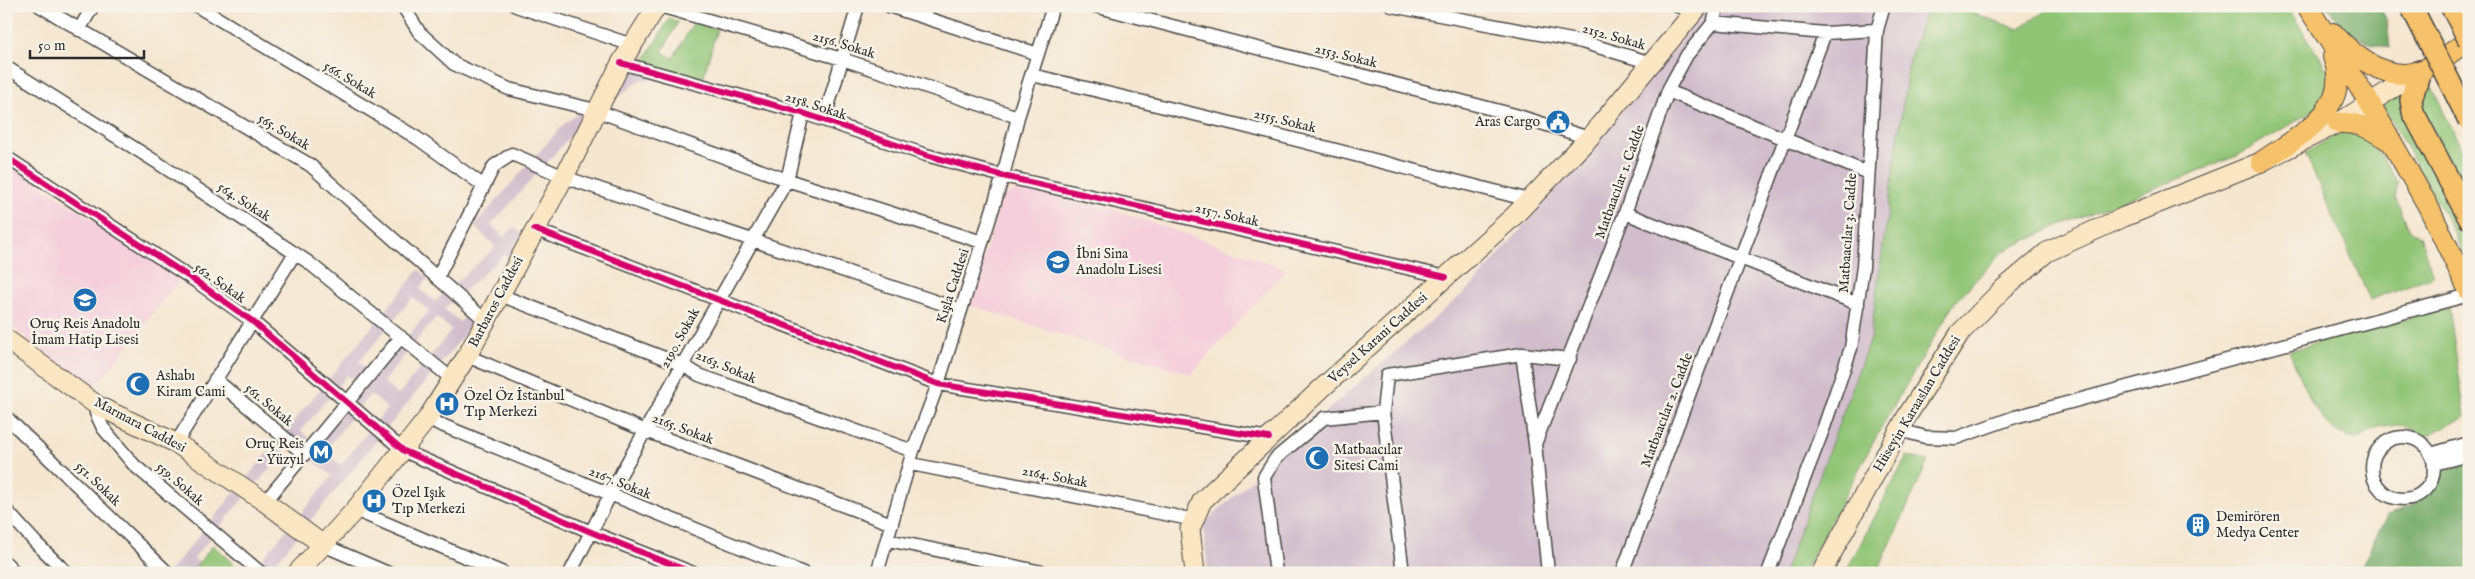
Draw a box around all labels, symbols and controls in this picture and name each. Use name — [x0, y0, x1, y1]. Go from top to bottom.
street label: 2152. Sokak — [1580, 19, 1648, 55]
street label: 2156. Sokak — [811, 27, 878, 63]
scale bar — [30, 28, 144, 60]
text: 50 m — [38, 36, 66, 55]
street label: 2153. Sokak — [1313, 40, 1380, 73]
street label: 566. Sokak — [320, 57, 380, 103]
street label: 2158. Sokak — [783, 88, 850, 125]
street label: 2155. Sokak — [1252, 105, 1319, 138]
street label: 565. Sokak — [255, 109, 314, 155]
public building icon: Aras Cargo — [1545, 109, 1571, 135]
place label: Aras Cargo — [1474, 113, 1540, 131]
street label: Matbaacılar 1. Cadde — [1591, 122, 1649, 242]
street label: Matbaacılar 3. Cadde — [1835, 172, 1861, 294]
street label: 564. Sokak — [214, 178, 274, 226]
street label: 2157. Sokak — [1193, 199, 1261, 231]
place label: İbni Sina Anadolu Lisesi — [1075, 245, 1162, 279]
street label: Kışla Caddesi — [932, 246, 974, 326]
school or university icon: İbni Sina Anadolu Lisesi — [1045, 249, 1071, 275]
street label: Barbaros Caddesi — [464, 253, 528, 351]
street label: 562. Sokak — [191, 259, 250, 308]
school or university icon: Oruç Reis Anadolu İmam Hatip Lisesi — [72, 287, 98, 313]
street label: Veysel Karani Caddesi — [1324, 288, 1432, 388]
street label: 2190. Sokak — [656, 304, 704, 371]
place label: Oruç Reis Anadolu İmam Hatip Lisesi — [30, 315, 140, 349]
street label: Hüseyin Karaaslan Caddesi — [1869, 332, 1965, 476]
street label: 2163. Sokak — [693, 346, 760, 388]
street label: Matbaacılar 2. Cadde — [1637, 350, 1697, 470]
place label: Ashabı Kiram Cami — [155, 367, 226, 401]
mosque icon: Ashabı Kiram Cami — [125, 371, 151, 397]
street label: 561. Sokak — [241, 380, 297, 431]
place label: Özel Öz İstanbul Tıp Merkezi — [464, 386, 564, 421]
hospital icon: Özel Öz İstanbul Tıp Merkezi — [434, 391, 460, 417]
street label: Marmara Caddesi — [91, 393, 189, 457]
street label: 2165. Sokak — [650, 409, 717, 449]
place label: Oruç Reis - Yüzyıl — [245, 435, 304, 469]
metro station icon: Oruç Reis - Yüzyıl — [308, 439, 334, 465]
place label: Matbaacılar Sitesi Cami — [1334, 441, 1402, 475]
mosque icon: Matbaacılar Sitesi Cami — [1304, 445, 1330, 471]
street label: 551. Sokak — [71, 458, 125, 511]
street label: 559. Sokak — [152, 458, 208, 510]
street label: 2167. Sokak — [586, 462, 654, 504]
street label: 2164. Sokak — [1021, 462, 1090, 492]
place label: Özel Işık Tıp Merkezi — [392, 483, 465, 518]
hospital icon: Özel Işık Tıp Merkezi — [361, 488, 387, 514]
place label: Demirören Medya Center — [2216, 508, 2299, 542]
building icon: Demirören Medya Center — [2185, 512, 2211, 538]

